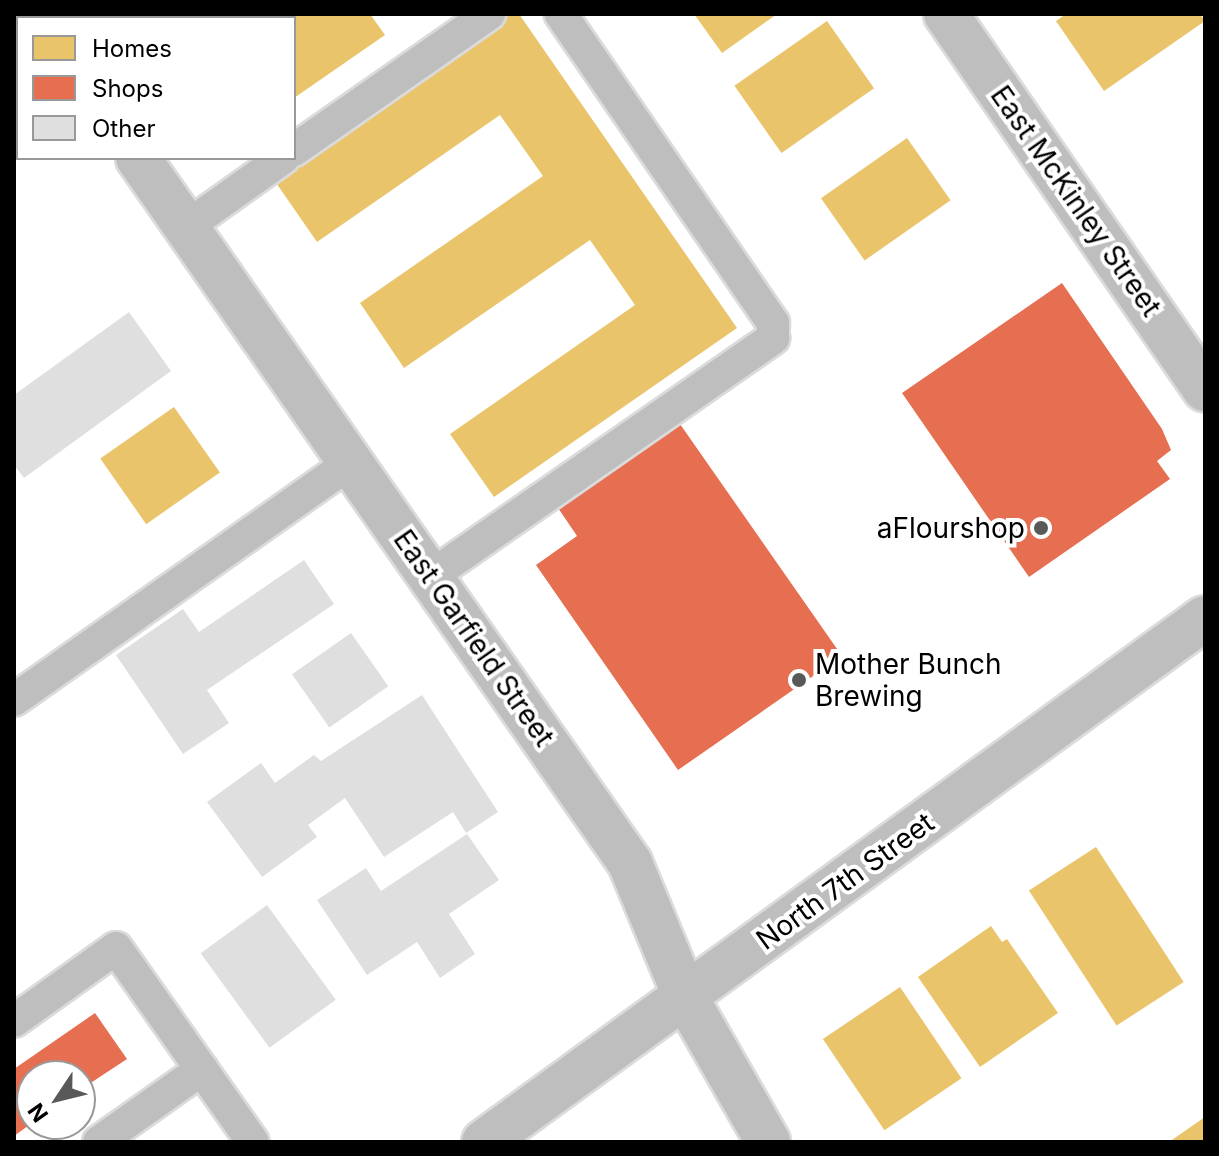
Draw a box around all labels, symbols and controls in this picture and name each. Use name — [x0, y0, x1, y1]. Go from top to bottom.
legend — [16, 16, 296, 160]
text: Homes — [92, 34, 172, 63]
text: Shops — [92, 74, 163, 103]
street label: East McKinley Street — [984, 79, 1168, 323]
text: Other — [92, 114, 155, 143]
place label: aFlourshop — [877, 511, 1025, 545]
marker: aFlourshop — [1032, 519, 1050, 537]
street label: East Garfield Street — [387, 523, 561, 753]
place label: Mother Bunch Brewing — [815, 647, 1002, 713]
marker: Mother Bunch Brewing — [790, 671, 808, 689]
street label: North 7th Street — [750, 805, 940, 957]
north arrow — [16, 1060, 96, 1140]
text: N — [23, 1098, 53, 1127]

